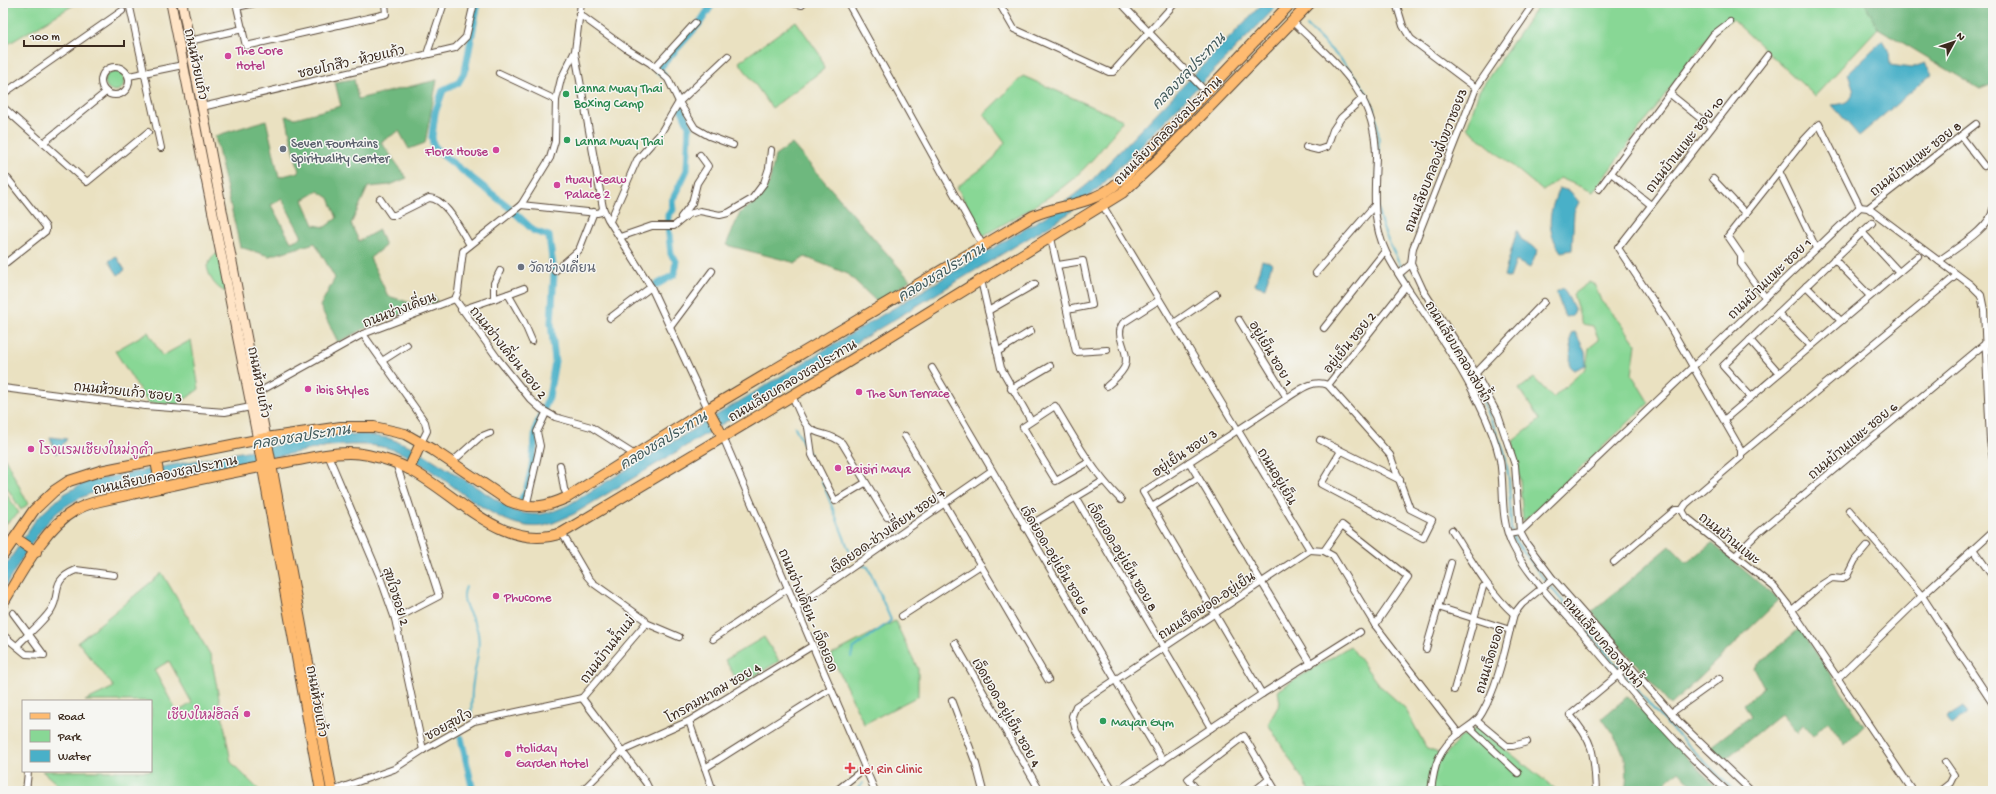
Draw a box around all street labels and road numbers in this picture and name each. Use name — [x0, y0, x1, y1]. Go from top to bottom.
street label: ถนนห้วยแก้ว — [180, 27, 212, 101]
street label: ซอยโกสึว - ห้วยแก้ว — [296, 40, 406, 83]
street label: ถนนเลียบคลองชลประทาน — [1109, 72, 1226, 189]
street label: ถนนเลียบคลองฝั่งขวาซอย3 — [1396, 84, 1472, 235]
street label: ถนนบ้านแพะ ซอย 10 — [1642, 92, 1728, 196]
street label: ถนนบ้านแพะ ซอย 8 — [1866, 117, 1965, 200]
street label: ถนนบ้านแพะ ซอย 1 — [1724, 234, 1816, 323]
street label: ถนนช่างเคี่ยน — [358, 283, 439, 332]
street label: ถนนเลียบคลองส่งน้ำ — [1421, 295, 1499, 406]
street label: ถนนช่างเคี่ยน ซอย 2 — [465, 300, 555, 403]
street label: อยู่เย็น ซอย 2 — [1319, 307, 1381, 377]
street label: อยู่เย็น ซอย 1 — [1245, 317, 1299, 389]
street label: ถนนเลียบคลองชลประทาน — [725, 335, 860, 426]
street label: ถนนห้วยแก้ว — [243, 345, 275, 419]
street label: ถนนห้วยแก้ว ซอย 3 — [73, 377, 183, 407]
street label: ถนนบ้านแพะ ซอย 6 — [1804, 398, 1901, 484]
street label: อยู่เย็น ซอย 3 — [1148, 424, 1221, 481]
street label: ถนนอยู่เย็น — [1253, 444, 1302, 509]
street label: ถนนเลียบคลองชลประทาน — [92, 451, 239, 499]
street label: เจ็ดยอด-ช่างเคี่ยน ซอย 7 — [823, 479, 950, 578]
street label: เจ็ดยอด-อยู่เย็น ซอย 8 — [1082, 498, 1163, 614]
street label: เจ็ดยอด-อยู่เย็น ซอย 6 — [1016, 501, 1096, 617]
street label: ถนนบ้านแพะ — [1695, 508, 1764, 569]
street label: ถนนช่างเคี่ยน - เจ็ดยอด — [774, 544, 847, 675]
street label: สุขใจซอย 2 — [378, 565, 415, 628]
street label: ถนนเจ็ดยอด-อยู่เย็น — [1154, 567, 1259, 644]
street label: ถนนเลียบคลองส่งน้ำ — [1559, 591, 1651, 692]
street label: ถนนบ้านน้ำแม่ — [573, 610, 640, 687]
street label: ถนนเจ็ดยอด — [1470, 622, 1509, 696]
street label: เจ็ดยอด-อยู่เย็น ซอย 4 — [968, 654, 1046, 770]
street label: โทรคมนาคม ซอย 4 — [662, 658, 764, 727]
street label: ถนนห้วยแก้ว — [302, 664, 332, 738]
street label: ซอยสุขใจ — [421, 704, 475, 745]

